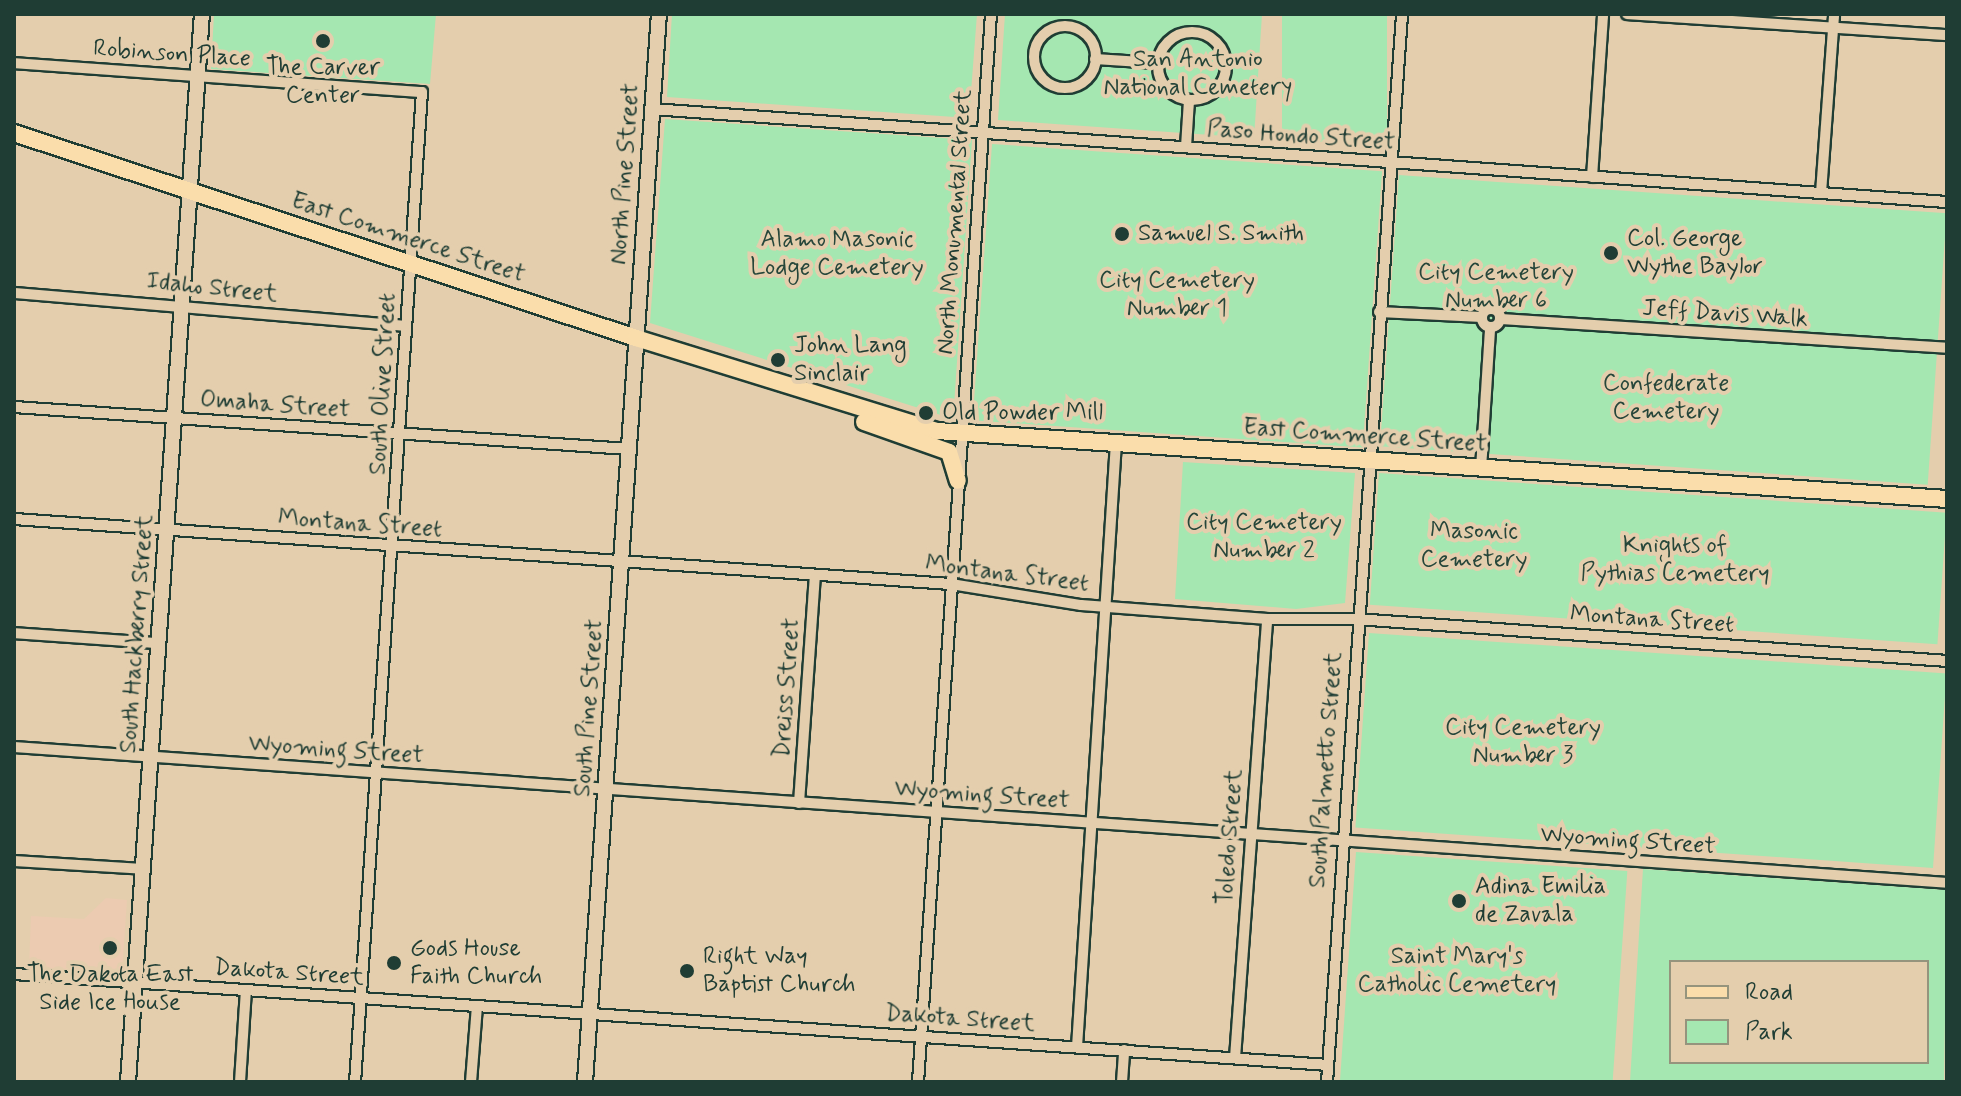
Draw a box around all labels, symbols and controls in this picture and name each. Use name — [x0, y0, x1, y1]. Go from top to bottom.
marker: The Carver Center — [314, 32, 332, 50]
street label: Robinson Place — [94, 34, 250, 74]
park label: San Antonio National Cemetery — [1100, 46, 1296, 102]
place label: The Carver Center — [266, 54, 380, 110]
street label: North Pine Street — [604, 83, 646, 265]
street label: North Monumental Street — [931, 88, 979, 356]
street label: Paso Hondo Street — [1205, 115, 1397, 157]
street label: East Commerce Street — [288, 187, 528, 289]
place label: Samuel S. Smith — [1138, 220, 1304, 248]
marker: Samuel S. Smith — [1113, 225, 1131, 243]
place label: Col. George Wythe Baylor — [1627, 225, 1764, 281]
park label: Alamo Masonic Lodge Cemetery — [750, 226, 924, 282]
marker: Col. George Wythe Baylor — [1602, 244, 1620, 262]
park label: City Cemetery Number 6 — [1418, 259, 1574, 315]
street label: Idaho Street — [145, 267, 279, 309]
park label: City Cemetery Number 1 — [1099, 267, 1255, 323]
street label: South Olive Street — [364, 290, 402, 478]
street label: Jeff Davis Walk — [1641, 294, 1809, 334]
place label: John Lang Sinclair — [794, 332, 907, 388]
marker: John Lang Sinclair — [769, 351, 787, 369]
park label: Confederate Cemetery — [1603, 370, 1729, 426]
street label: Omaha Street — [200, 385, 350, 425]
place label: Old Powder Mill — [942, 399, 1097, 427]
marker: Old Powder Mill — [917, 404, 935, 422]
street label: East Commerce Street — [1243, 413, 1487, 459]
street label: Montana Street — [275, 504, 445, 544]
park label: City Cemetery Number 2 — [1186, 509, 1342, 565]
street label: South Hackberry Street — [114, 514, 160, 754]
park label: Masonic Cemetery — [1420, 518, 1528, 574]
park label: Knights of Pythias Cemetery — [1581, 532, 1769, 588]
street label: Montana Street — [922, 549, 1092, 599]
street label: Montana Street — [1567, 600, 1737, 640]
street label: Dreiss Street — [768, 618, 806, 758]
street label: South Pine Street — [568, 619, 610, 797]
street label: South Palmetto Street — [1303, 651, 1349, 889]
park label: City Cemetery Number 3 — [1445, 714, 1601, 770]
street label: Wyoming Street — [248, 730, 424, 770]
street label: Toledo Street — [1211, 768, 1249, 906]
street label: Wyoming Street — [894, 775, 1070, 815]
street label: Wyoming Street — [1540, 821, 1716, 861]
place label: Adina Emilia de Zavala — [1475, 873, 1606, 929]
marker: Adina Emilia de Zavala — [1450, 892, 1468, 910]
place label: Gods House Faith Church — [410, 935, 542, 991]
marker: The Dakota East Side Ice House — [101, 939, 119, 957]
place label: Right Way Baptist Church — [703, 943, 855, 999]
park label: Saint Mary's Catholic Cemetery — [1358, 943, 1556, 999]
street label: Dakota Street — [213, 953, 365, 993]
marker: Gods House Faith Church — [385, 954, 403, 972]
legend — [1669, 960, 1929, 1064]
place label: The Dakota East Side Ice House — [27, 961, 193, 1017]
marker: Right Way Baptist Church — [678, 962, 696, 980]
text: Road — [1745, 977, 1793, 1008]
street label: Dakota Street — [884, 999, 1036, 1039]
text: Park — [1745, 1017, 1793, 1048]

